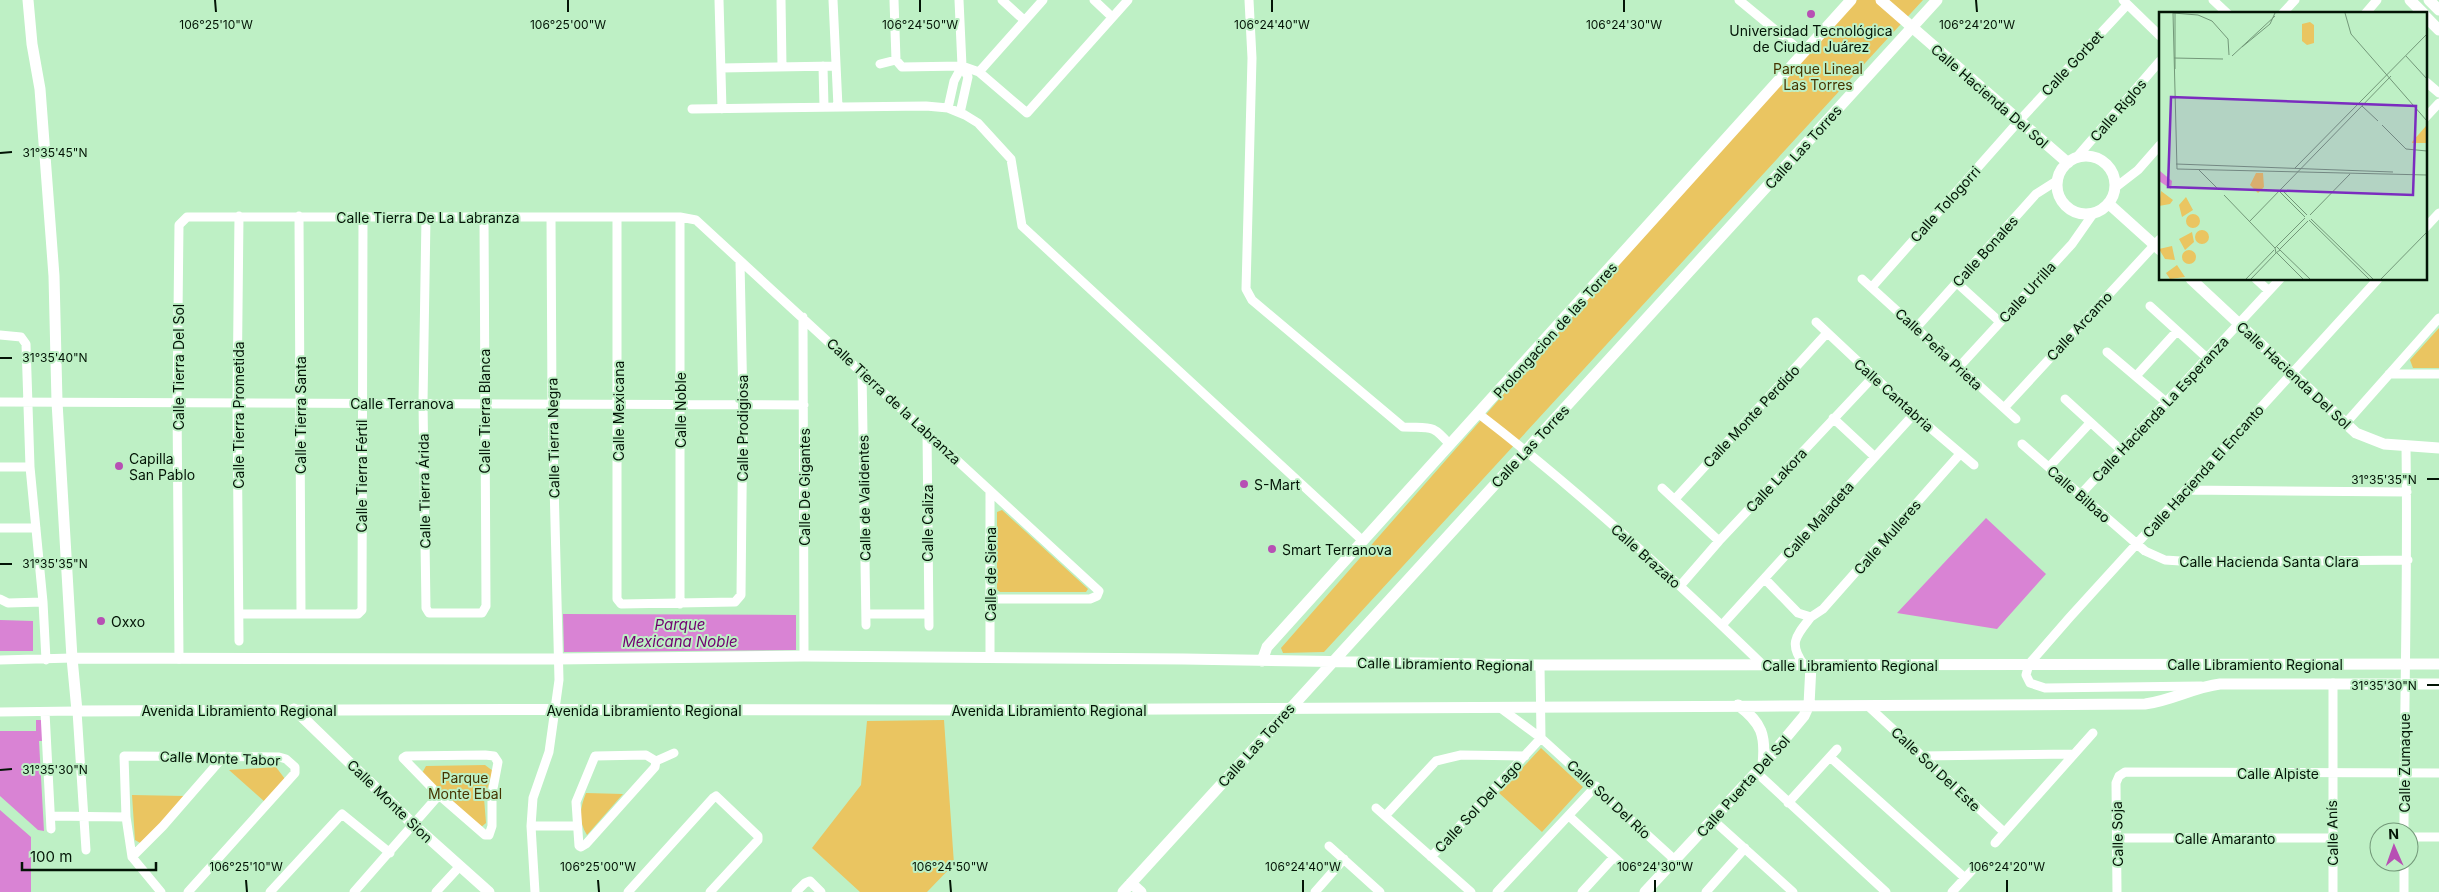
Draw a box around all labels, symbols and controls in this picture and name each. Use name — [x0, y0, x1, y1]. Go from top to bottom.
marker: Universidad Tecnológica de Ciudad Juárez — [1805, 8, 1817, 20]
inset map — [2159, 12, 2426, 280]
text: 106°25'10"W — [179, 17, 253, 32]
text: 106°25'00"W — [530, 17, 606, 32]
text: 106°24'50"W — [882, 17, 958, 32]
text: 106°24'40"W — [1234, 17, 1310, 32]
text: 106°24'30"W — [1586, 17, 1662, 32]
text: 106°24'20"W — [1939, 17, 2015, 32]
place label: Universidad Tecnológica de Ciudad Juárez — [1729, 22, 1893, 55]
street label: Calle Gorbet — [2038, 27, 2107, 99]
street label: Calle Hacienda Del Sol — [1928, 40, 2052, 152]
park label: Parque Lineal Las Torres — [1773, 60, 1863, 93]
street label: Calle Riglos — [2086, 75, 2150, 145]
street label: Calle Las Torres — [1761, 102, 1845, 192]
text: 31°35'45"N — [23, 145, 88, 160]
street label: Calle Tologorri — [1906, 162, 1984, 246]
street label: Calle Tierra De La Labranza — [336, 209, 520, 226]
street label: Calle Bonales — [1949, 212, 2021, 290]
street label: Calle Urrilla — [1995, 258, 2059, 326]
street label: Prolongacion de las Torres — [1490, 259, 1620, 401]
street label: Calle Arcamo — [2043, 288, 2115, 364]
street label: Calle Tierra Del Sol — [170, 304, 187, 430]
street label: Calle Peña Prieta — [1892, 304, 1986, 394]
street label: Calle Hacienda Del Sol — [2233, 318, 2355, 432]
street label: Calle Hacienda La Esperanza — [2088, 333, 2232, 485]
street label: Calle Tierra de la Labranza — [823, 334, 965, 468]
street label: Calle Tierra Prometida — [230, 341, 247, 489]
street label: Calle Tierra Blanca — [476, 349, 493, 473]
text: 31°35'40"N — [22, 350, 88, 365]
street label: Calle Cantabria — [1851, 355, 1937, 435]
street label: Calle Tierra Santa — [292, 356, 309, 474]
street label: Calle Mexicana — [610, 361, 627, 461]
street label: Calle Monte Perdido — [1699, 361, 1803, 471]
street label: Calle Noble — [672, 372, 689, 448]
street label: Calle Prodigiosa — [734, 375, 751, 481]
street label: Calle Tierra Negra — [543, 378, 563, 498]
street label: Calle Terranova — [350, 395, 454, 412]
street label: Calle Las Torres — [1487, 401, 1573, 491]
street label: Calle Hacienda El Encanto — [2139, 401, 2267, 541]
street label: Calle Tierra Fértil — [353, 420, 370, 532]
street label: Calle De Gigantes — [796, 428, 813, 546]
street label: Calle Tierra Árida — [414, 433, 434, 549]
street label: Calle de Validentes — [854, 435, 874, 561]
street label: Calle Lakora — [1742, 444, 1810, 516]
place label: Capilla San Pablo — [129, 450, 195, 483]
marker: Capilla San Pablo — [113, 460, 125, 472]
street label: Calle Bilbao — [2044, 462, 2114, 526]
text: 31°35'35"N — [2351, 472, 2417, 487]
place label: S-Mart — [1254, 476, 1300, 493]
marker: S-Mart — [1238, 478, 1250, 490]
street label: Calle Maladeta — [1779, 478, 1857, 562]
street label: Calle Caliza — [919, 484, 936, 562]
street label: Calle Mulleres — [1850, 496, 1924, 578]
street label: Calle Brazato — [1608, 520, 1684, 592]
street label: Calle de Siena — [982, 527, 999, 621]
place label: Smart Terranova — [1282, 541, 1392, 558]
marker: Smart Terranova — [1266, 543, 1278, 555]
street label: Calle Hacienda Santa Clara — [2179, 553, 2359, 570]
text: 31°35'35"N — [22, 556, 88, 571]
place label: Oxxo — [111, 613, 145, 630]
marker: Oxxo — [95, 615, 107, 627]
water label: Parque Mexicana Noble — [622, 615, 738, 651]
street label: Calle Libramiento Regional — [1357, 654, 1533, 674]
street label: Calle Libramiento Regional — [2167, 656, 2343, 673]
street label: Calle Libramiento Regional — [1762, 657, 1938, 674]
text: 31°35'30"N — [2351, 678, 2417, 693]
street label: Calle Las Torres — [1214, 700, 1298, 790]
street label: Avenida Libramiento Regional — [141, 702, 337, 719]
street label: Avenida Libramiento Regional — [546, 702, 742, 719]
street label: Avenida Libramiento Regional — [951, 702, 1147, 719]
street label: Calle Zumaque — [2396, 713, 2413, 813]
street label: Calle Sol Del Este — [1888, 723, 1984, 815]
street label: Calle Puerta Del Sol — [1693, 732, 1793, 840]
street label: Calle Monte Tabor — [159, 747, 281, 769]
street label: Calle Monte Sion — [344, 756, 436, 846]
street label: Calle Sol Del Lago — [1431, 756, 1525, 856]
street label: Calle Sol Del Río — [1564, 756, 1654, 842]
text: 31°35'30"N — [22, 762, 88, 777]
street label: Calle Alpiste — [2237, 765, 2319, 782]
park label: Parque Monte Ebal — [428, 769, 502, 802]
street label: Calle Anís — [2323, 800, 2341, 866]
street label: Calle Soja — [2108, 801, 2126, 867]
north arrow — [2369, 822, 2419, 872]
text: N — [2388, 825, 2399, 842]
street label: Calle Amaranto — [2175, 830, 2276, 847]
scale bar — [22, 840, 156, 872]
text: 100 m — [30, 847, 72, 866]
text: 106°25'10"W — [209, 859, 283, 874]
text: 106°25'00"W — [560, 859, 636, 874]
text: 106°24'50"W — [912, 859, 988, 874]
text: 106°24'40"W — [1265, 859, 1341, 874]
text: 106°24'30"W — [1617, 859, 1693, 874]
text: 106°24'20"W — [1969, 859, 2045, 874]

